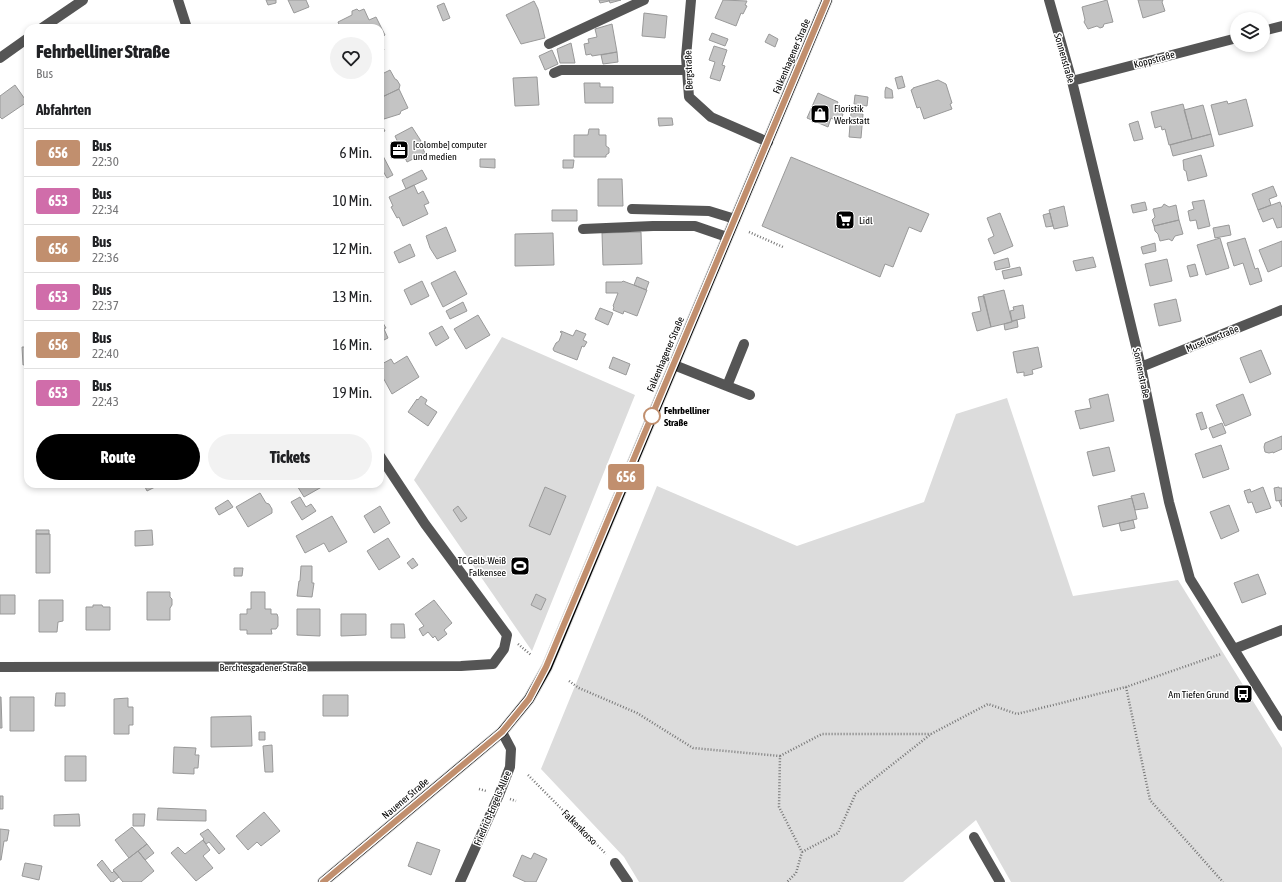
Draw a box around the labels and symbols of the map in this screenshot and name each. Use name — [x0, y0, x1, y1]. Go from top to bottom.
street label: Falkenhagener Straße — [771, 17, 812, 95]
street label: Sonnenstraße — [1052, 32, 1077, 85]
street label: Koppstraße — [1132, 49, 1176, 70]
street label: Bergstraße — [682, 50, 695, 90]
shop icon: Floristik Werkstatt — [809, 103, 831, 125]
place label: Floristik Werkstatt — [834, 103, 870, 126]
office icon: [colombe] computer und medien — [388, 139, 410, 161]
place label: [colombe] computer und medien — [413, 139, 488, 162]
supermarket icon: Lidl — [834, 209, 856, 231]
place label: Lidl — [859, 215, 873, 226]
street label: Falkenhagener Straße — [645, 315, 686, 393]
street label: Muselowstraße — [1184, 323, 1241, 354]
street label: Sonnenstraße — [1131, 347, 1152, 400]
place label: Fehrbelliner Straße — [664, 405, 710, 428]
marker: Fehrbelliner Straße — [643, 407, 661, 425]
line badge: 656 — [603, 464, 649, 490]
place label: TC Gelb-Weiß Falkensee — [458, 555, 506, 578]
sports icon: TC Gelb-Weiß Falkensee — [509, 555, 531, 577]
street label: Berchtesgadener Straße — [219, 662, 307, 673]
bus stop icon: Am Tiefen Grund — [1232, 683, 1254, 705]
place label: Am Tiefen Grund — [1168, 689, 1229, 700]
street label: Friedrich-Engels-Allee — [472, 769, 513, 847]
street label: Nauener Straße — [380, 775, 431, 821]
street label: Falkenkorso — [560, 808, 600, 847]

